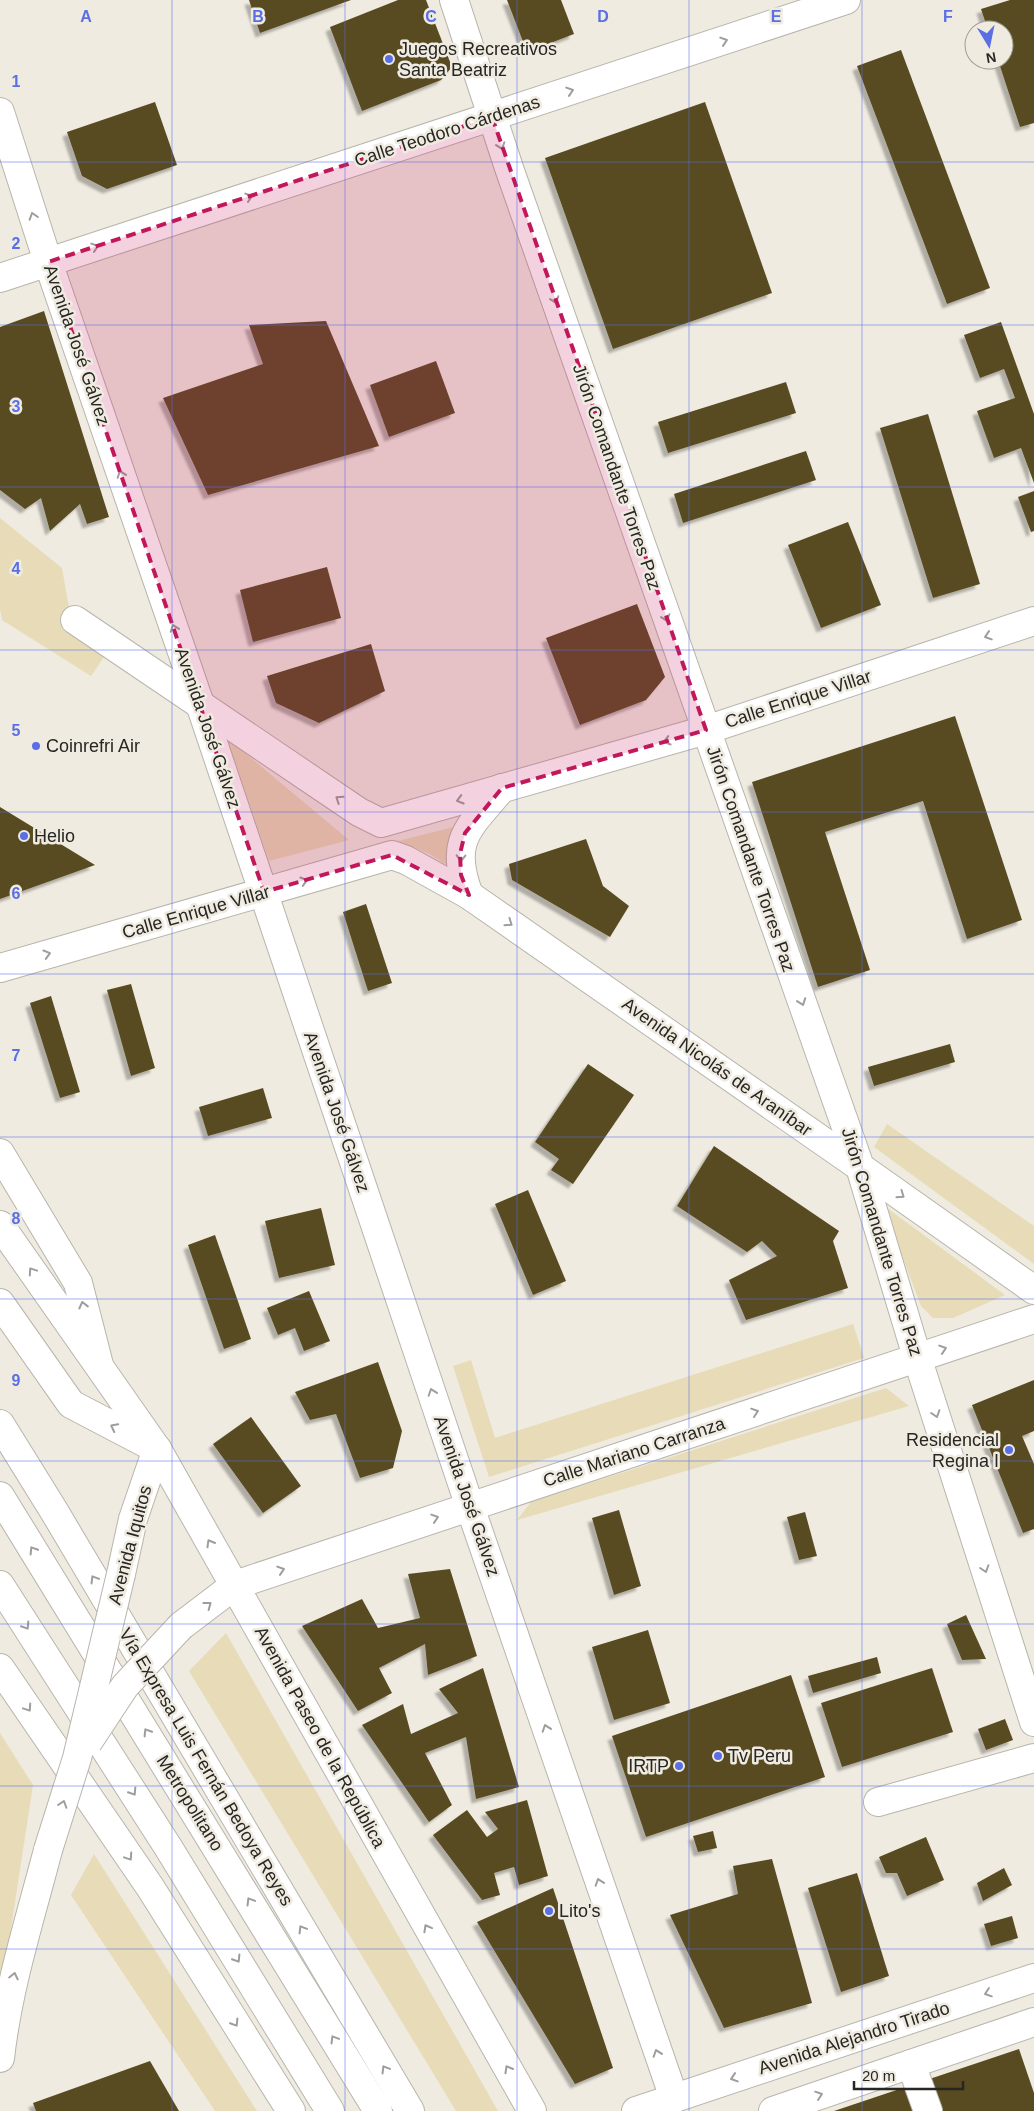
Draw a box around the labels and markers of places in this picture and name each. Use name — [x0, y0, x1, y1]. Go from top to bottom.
place label: Juegos Recreativos Santa Beatriz — [399, 39, 557, 80]
marker: Juegos Recreativos Santa Beatriz — [383, 53, 395, 65]
place label: Coinrefri Air — [46, 736, 140, 756]
marker: Coinrefri Air — [30, 740, 42, 752]
place label: Helio — [34, 826, 75, 846]
marker: Helio — [18, 830, 30, 842]
place label: Residencial Regina I — [906, 1430, 999, 1471]
marker: Residencial Regina I — [1003, 1444, 1015, 1456]
place label: Tv Peru — [728, 1746, 791, 1766]
marker: Tv Peru — [712, 1750, 724, 1762]
place label: IRTP — [628, 1756, 669, 1776]
marker: IRTP — [673, 1760, 685, 1772]
place label: Lito's — [559, 1901, 600, 1921]
marker: Lito's — [543, 1905, 555, 1917]

